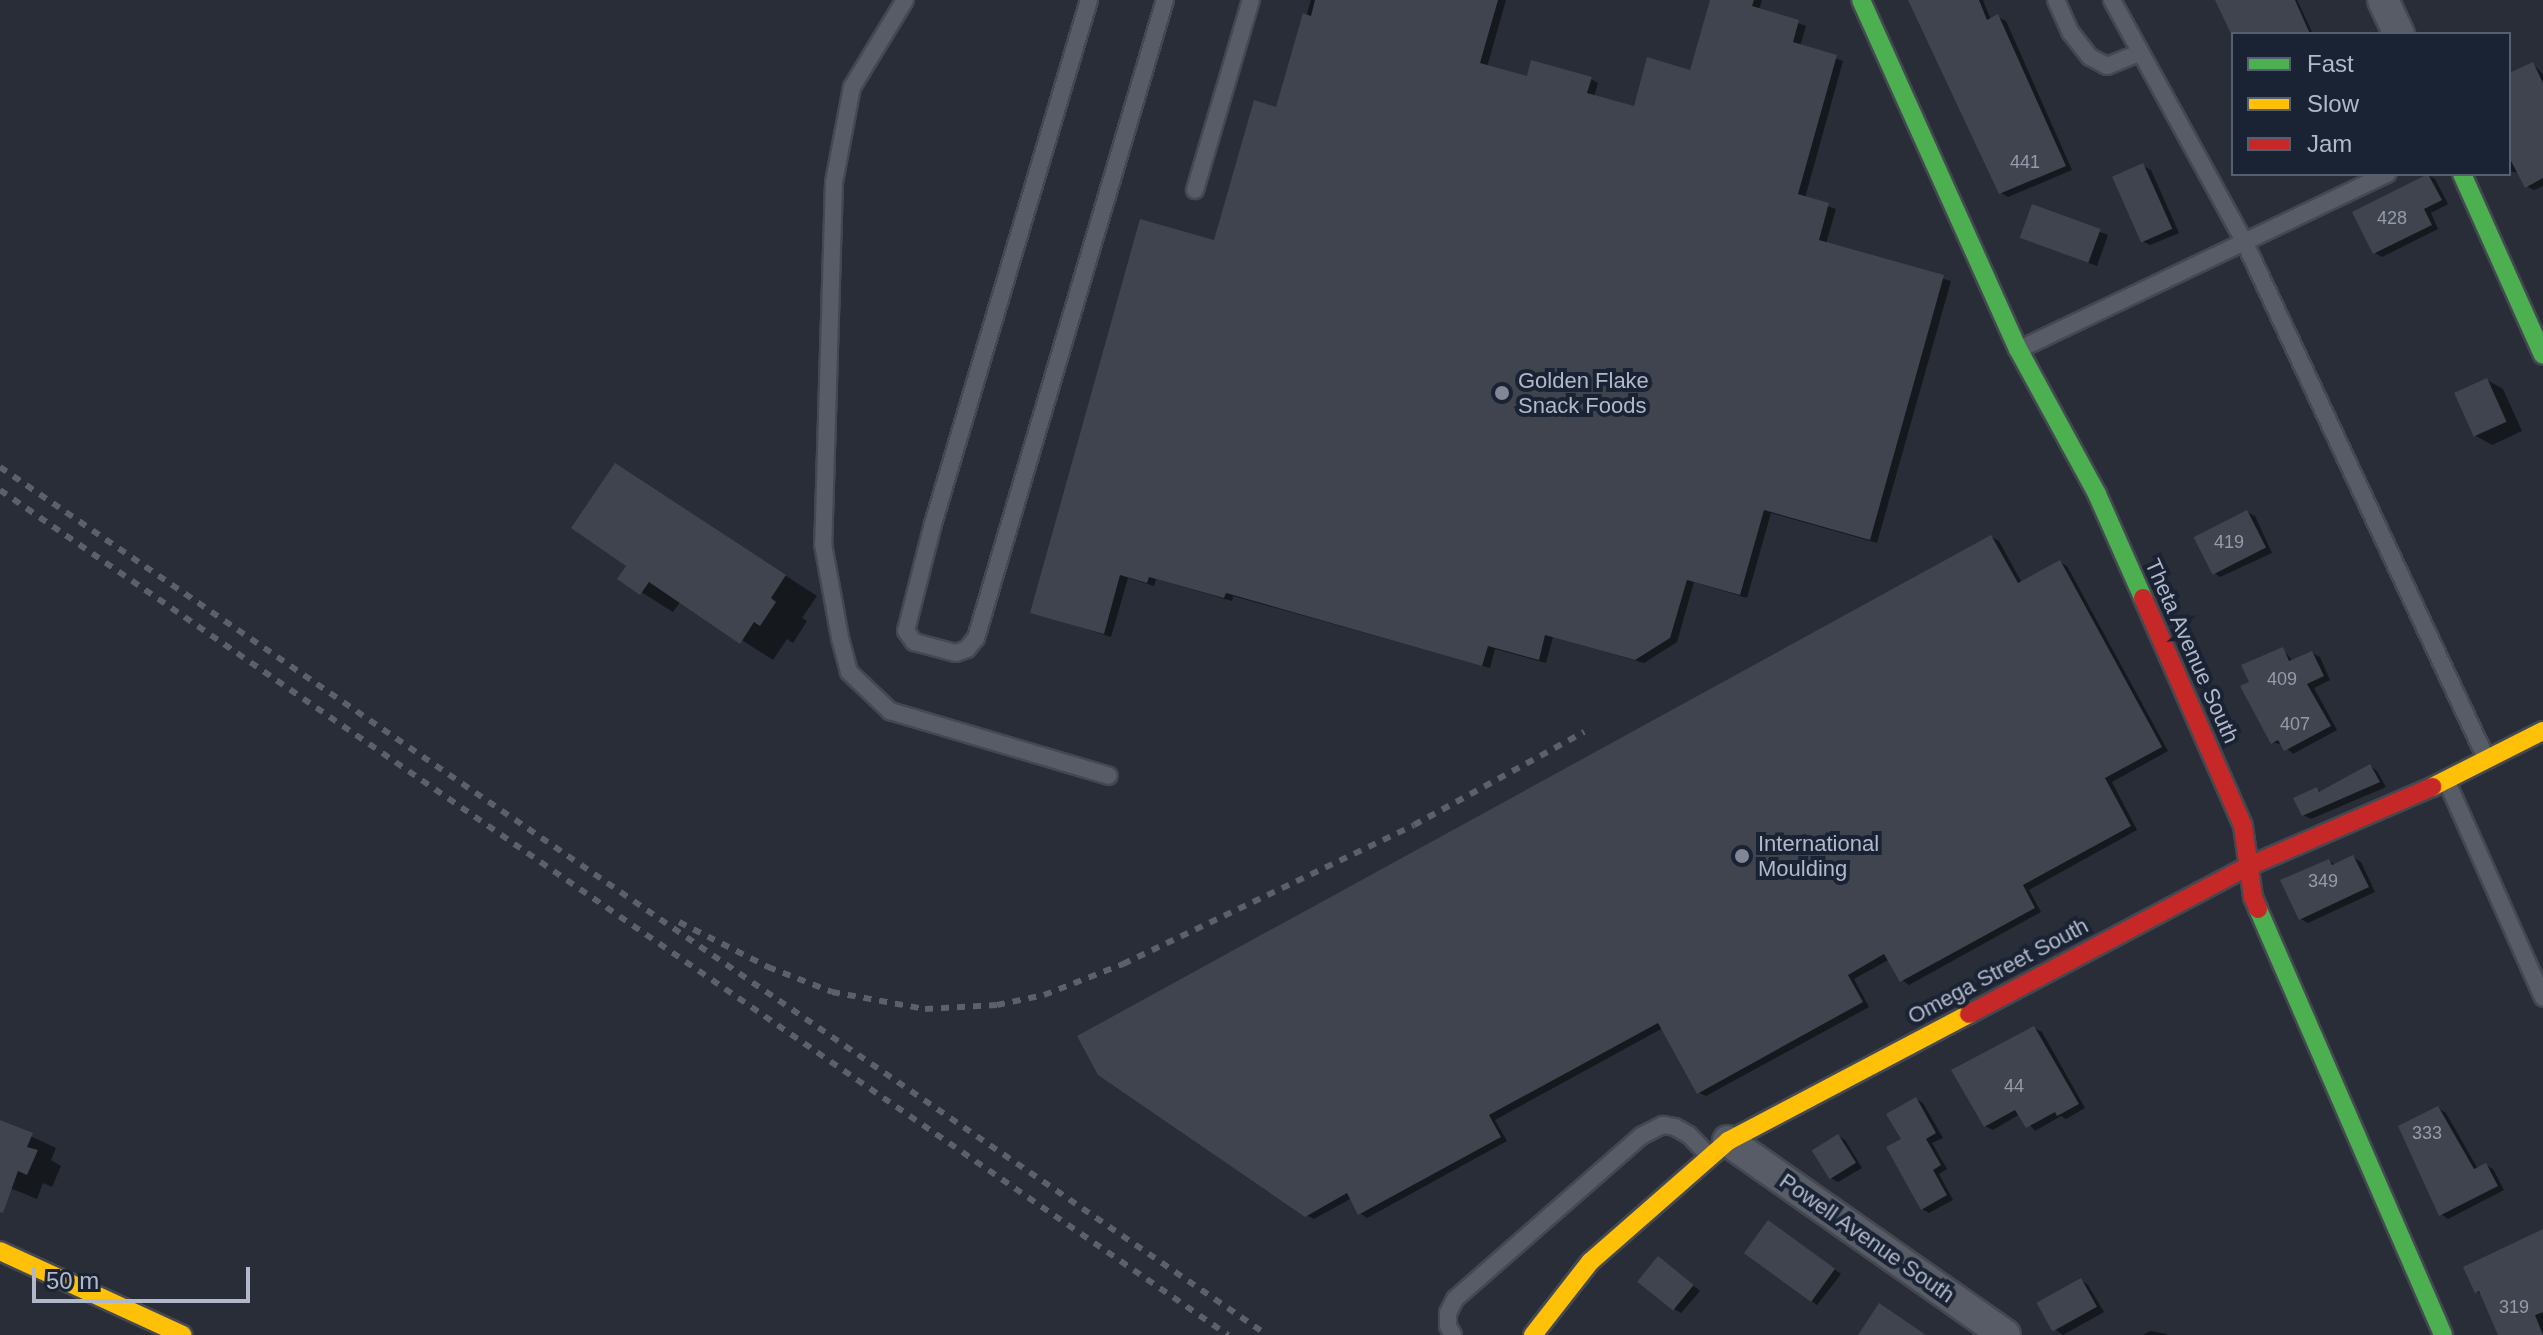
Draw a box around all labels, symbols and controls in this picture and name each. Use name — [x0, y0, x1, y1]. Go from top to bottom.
legend — [2231, 32, 2511, 176]
text: Fast — [2307, 50, 2354, 77]
text: Slow — [2307, 90, 2359, 117]
text: Jam — [2307, 130, 2352, 157]
house number: 441 — [2010, 151, 2040, 173]
house number: 428 — [2377, 207, 2407, 229]
place label: Golden Flake Snack Foods — [1518, 367, 1649, 418]
marker: Golden Flake Snack Foods — [1493, 384, 1511, 402]
house number: 419 — [2214, 531, 2244, 553]
street label: Theta Avenue South — [2139, 554, 2245, 748]
house number: 409 — [2267, 668, 2297, 690]
house number: 407 — [2280, 713, 2310, 735]
place label: International Moulding — [1758, 830, 1879, 882]
marker: International Moulding — [1733, 847, 1751, 865]
house number: 349 — [2308, 870, 2338, 892]
street label: Omega Street South — [1903, 912, 2093, 1030]
house number: 44 — [2004, 1075, 2024, 1097]
house number: 333 — [2412, 1122, 2442, 1144]
street label: Powell Avenue South — [1774, 1167, 1960, 1309]
scale bar — [36, 1251, 254, 1301]
text: 50 m — [46, 1267, 99, 1294]
house number: 319 — [2499, 1296, 2529, 1318]

